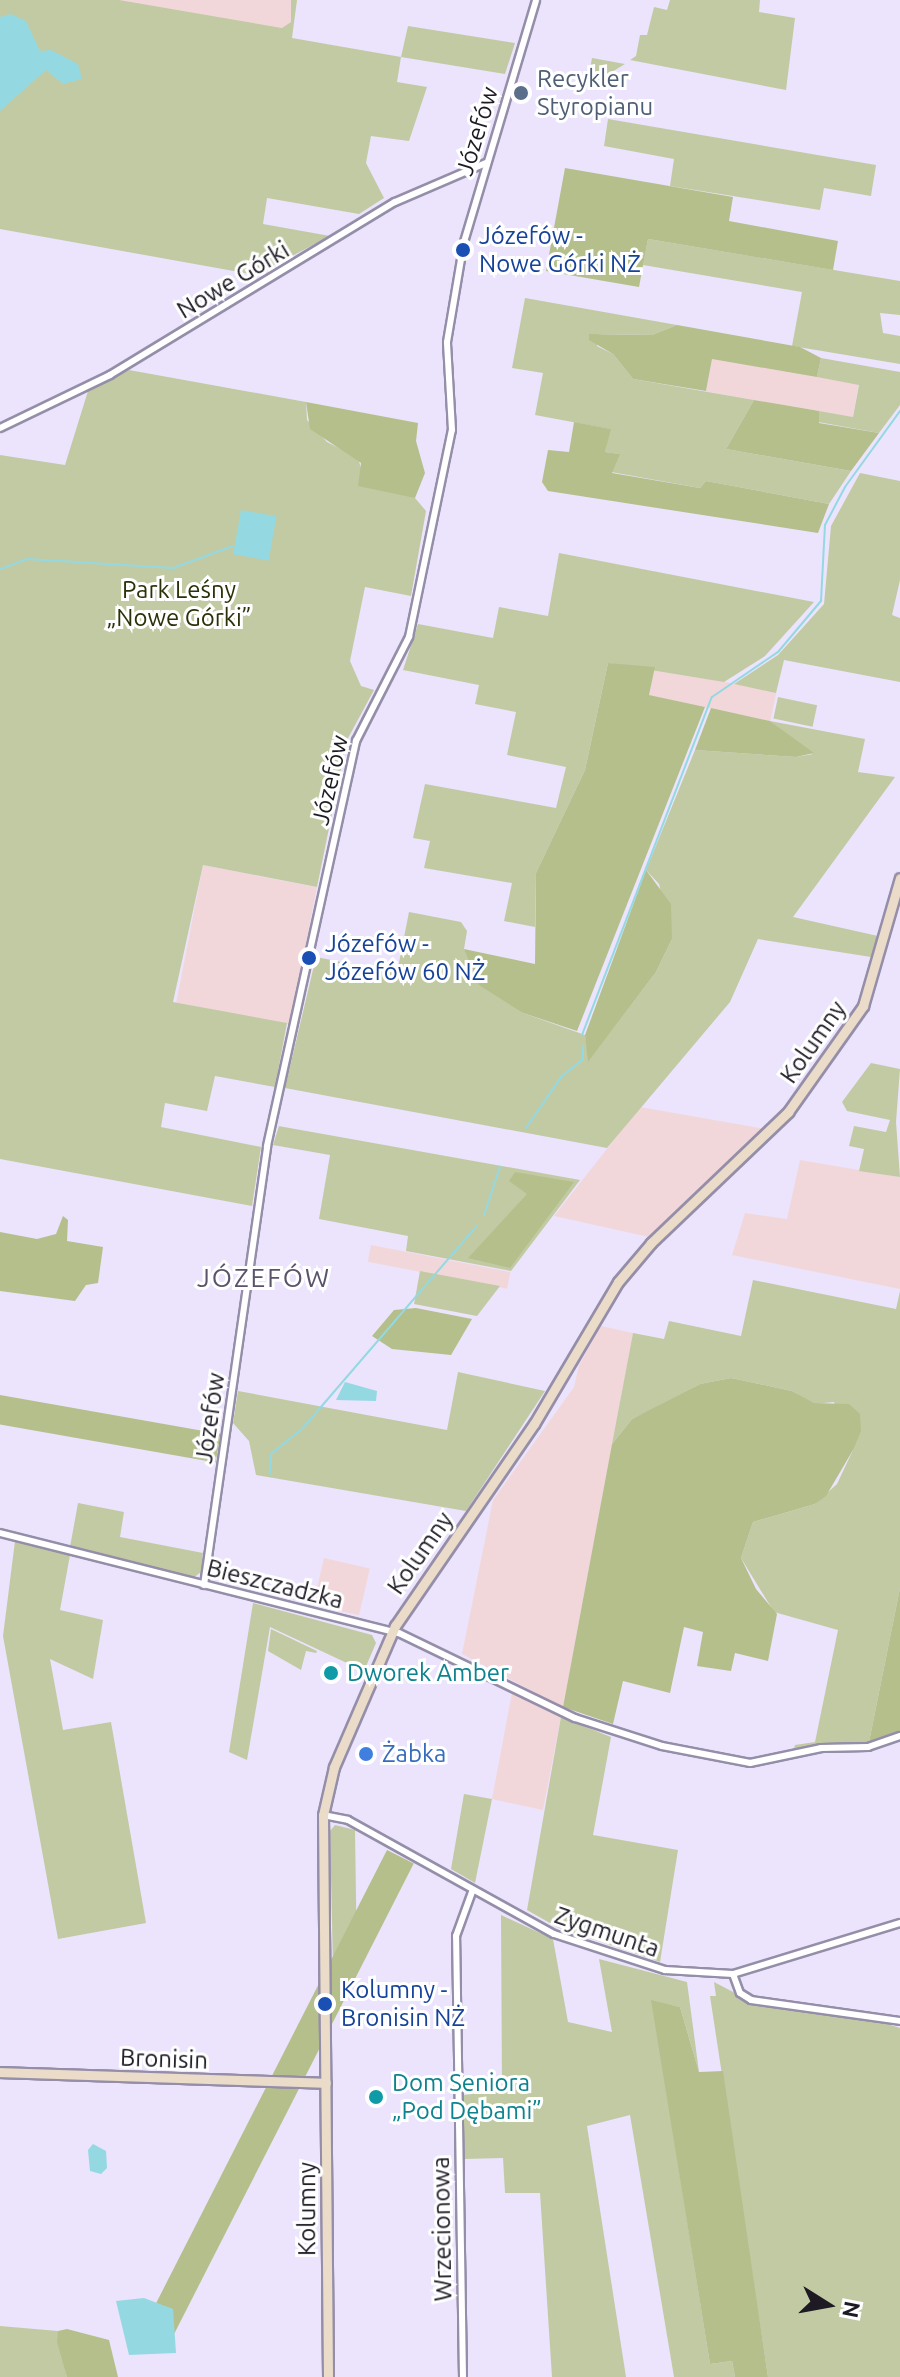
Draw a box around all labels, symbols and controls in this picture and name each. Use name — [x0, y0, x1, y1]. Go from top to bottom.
place label: Recykler Styropianu — [537, 65, 653, 121]
street label: Józefów — [450, 83, 504, 179]
marker: Recykler Styropianu — [512, 84, 530, 102]
place label: Józefów - Nowe Górki NŻ — [479, 222, 641, 278]
street label: Nowe Górki — [172, 235, 294, 325]
marker: Józefów - Nowe Górki NŻ — [454, 241, 472, 259]
park label: Park Leśny „Nowe Górki” — [107, 576, 251, 632]
street label: Józefów — [306, 732, 354, 828]
place label: Józefów - Józefów 60 NŻ — [325, 930, 485, 986]
marker: Józefów - Józefów 60 NŻ — [300, 949, 318, 967]
street label: Kolumny — [774, 995, 852, 1089]
district label: JÓZEFÓW — [197, 1262, 331, 1294]
street label: Józefów — [189, 1371, 231, 1465]
street label: Kolumny — [381, 1506, 459, 1600]
street label: Bieszczadzka — [204, 1553, 346, 1615]
place label: Dworek Amber — [347, 1659, 509, 1687]
marker: Dworek Amber — [322, 1664, 340, 1682]
place label: Żabka — [382, 1740, 446, 1768]
marker: Żabka — [357, 1745, 375, 1763]
street label: Zygmunta — [551, 1901, 663, 1963]
place label: Kolumny - Bronisin NŻ — [341, 1976, 465, 2032]
marker: Kolumny - Bronisin NŻ — [316, 1995, 334, 2013]
street label: Bronisin — [120, 2043, 208, 2075]
place label: Dom Seniora „Pod Dębami” — [392, 2069, 542, 2125]
marker: Dom Seniora „Pod Dębami” — [367, 2088, 385, 2106]
street label: Wrzecionowa — [426, 2156, 458, 2302]
street label: Kolumny — [293, 2162, 321, 2256]
north arrow — [788, 2265, 868, 2345]
text: N — [838, 2299, 866, 2320]

